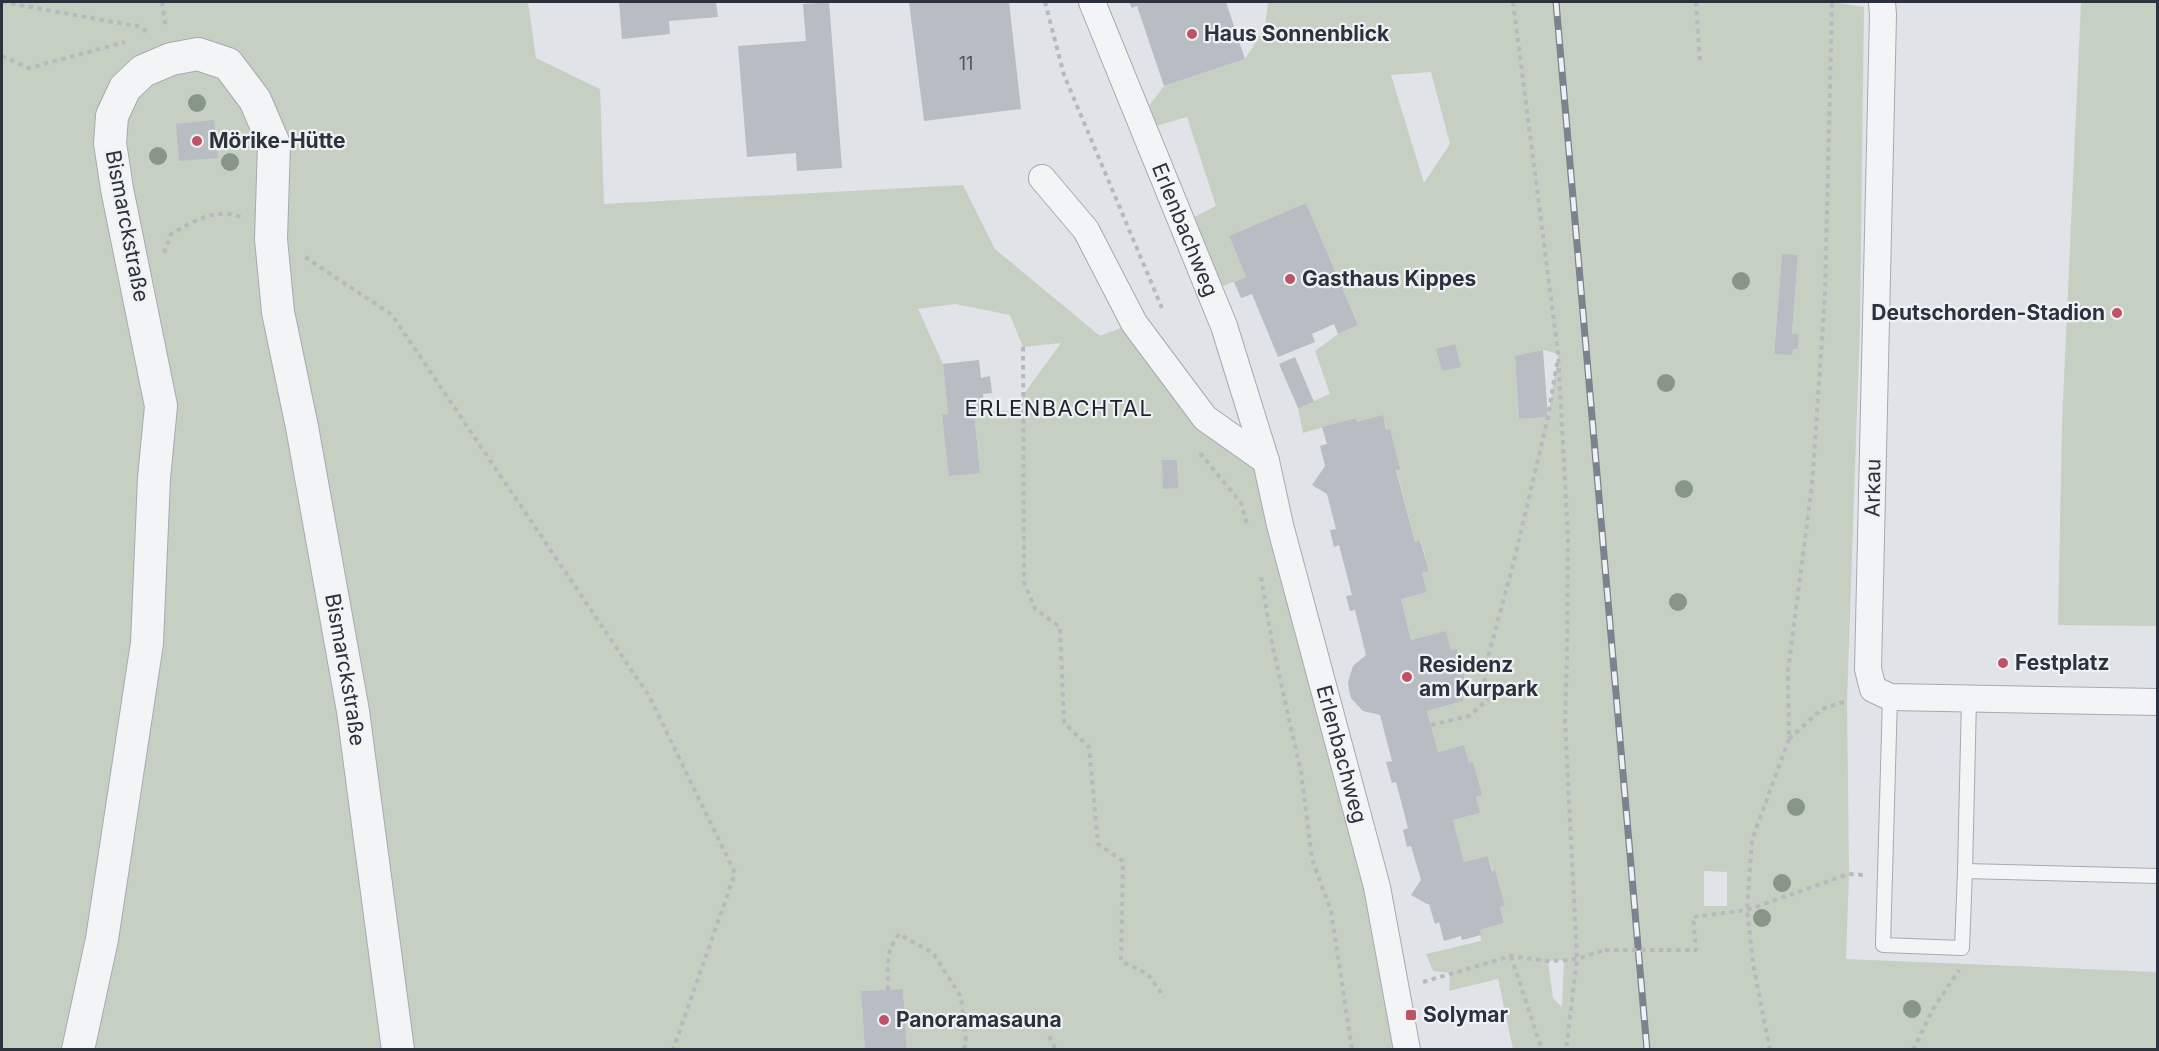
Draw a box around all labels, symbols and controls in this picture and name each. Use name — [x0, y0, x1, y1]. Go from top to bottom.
place label: Haus Sonnenblick — [1204, 21, 1390, 46]
marker: Haus Sonnenblick — [1185, 27, 1199, 41]
house number: 11 — [959, 53, 973, 74]
place label: Mörike-Hütte — [209, 128, 346, 153]
marker: Mörike-Hütte — [190, 134, 204, 148]
street label: Bismarckstraße — [101, 148, 154, 304]
street label: Erlenbachweg — [1147, 159, 1224, 300]
place label: Gasthaus Kippes — [1302, 266, 1476, 291]
marker: Gasthaus Kippes — [1283, 272, 1297, 286]
place label: Deutschorden-Stadion — [1871, 300, 2105, 325]
marker: Deutschorden-Stadion — [2110, 306, 2124, 320]
district label: ERLENBACHTAL — [965, 395, 1153, 421]
street label: Arkau — [1859, 459, 1886, 517]
street label: Bismarckstraße — [320, 592, 371, 747]
place label: Festplatz — [2015, 650, 2110, 675]
place label: Residenz am Kurpark — [1419, 652, 1539, 701]
marker: Festplatz — [1996, 656, 2010, 670]
marker: Residenz am Kurpark — [1400, 670, 1414, 684]
street label: Erlenbachweg — [1311, 682, 1372, 826]
place label: Solymar — [1423, 1002, 1509, 1027]
place label: Panoramasauna — [896, 1007, 1062, 1032]
marker: Solymar — [1404, 1008, 1418, 1022]
marker: Panoramasauna — [877, 1013, 891, 1027]

